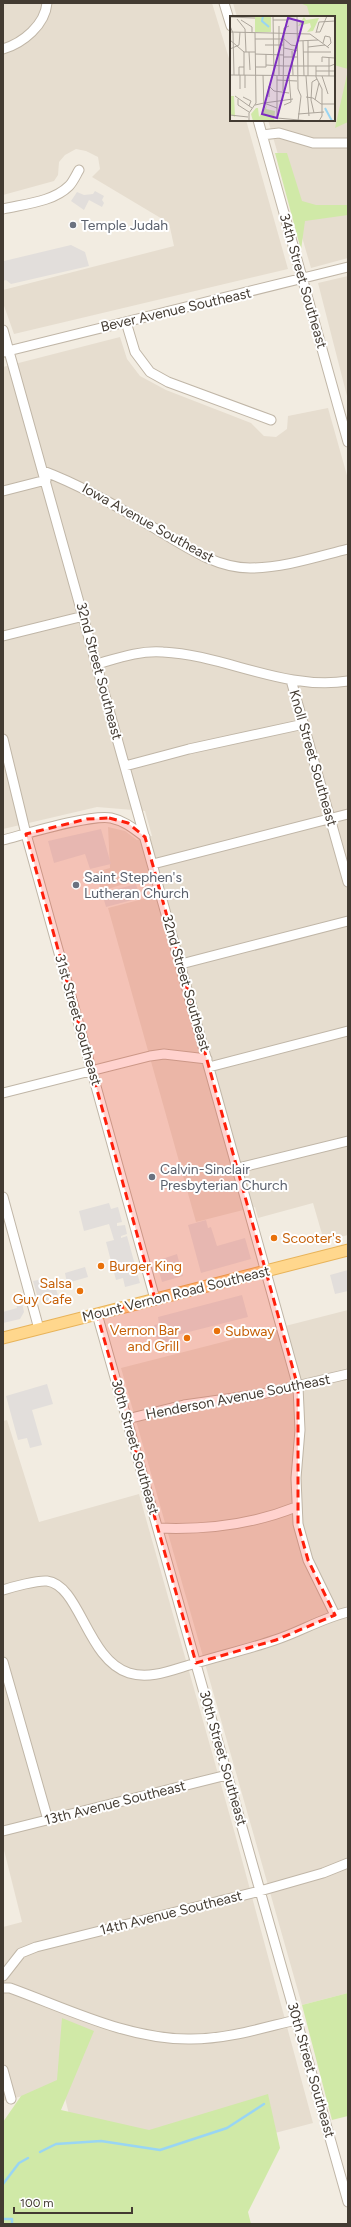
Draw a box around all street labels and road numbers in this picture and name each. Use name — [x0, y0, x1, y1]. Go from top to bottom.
street label: 34th Street Southeast — [276, 211, 330, 351]
street label: Bever Avenue Southeast — [99, 284, 253, 336]
street label: Iowa Avenue Southeast — [79, 480, 217, 566]
street label: 32nd Street Southeast — [72, 600, 126, 742]
street label: Knoll Street Southeast — [285, 688, 341, 828]
street label: 32nd Street Southeast — [158, 912, 214, 1054]
street label: 31st Street Southeast — [51, 953, 105, 1087]
street label: Mount Vernon Road Southeast — [80, 1262, 272, 1326]
street label: Henderson Avenue Southeast — [144, 1371, 332, 1423]
street label: 30th Street Southeast — [108, 1377, 162, 1517]
street label: 30th Street Southeast — [196, 1688, 250, 1828]
street label: 13th Avenue Southeast — [43, 1777, 187, 1829]
street label: 14th Avenue Southeast — [98, 1887, 244, 1939]
street label: 30th Street Southeast — [284, 2000, 338, 2140]

